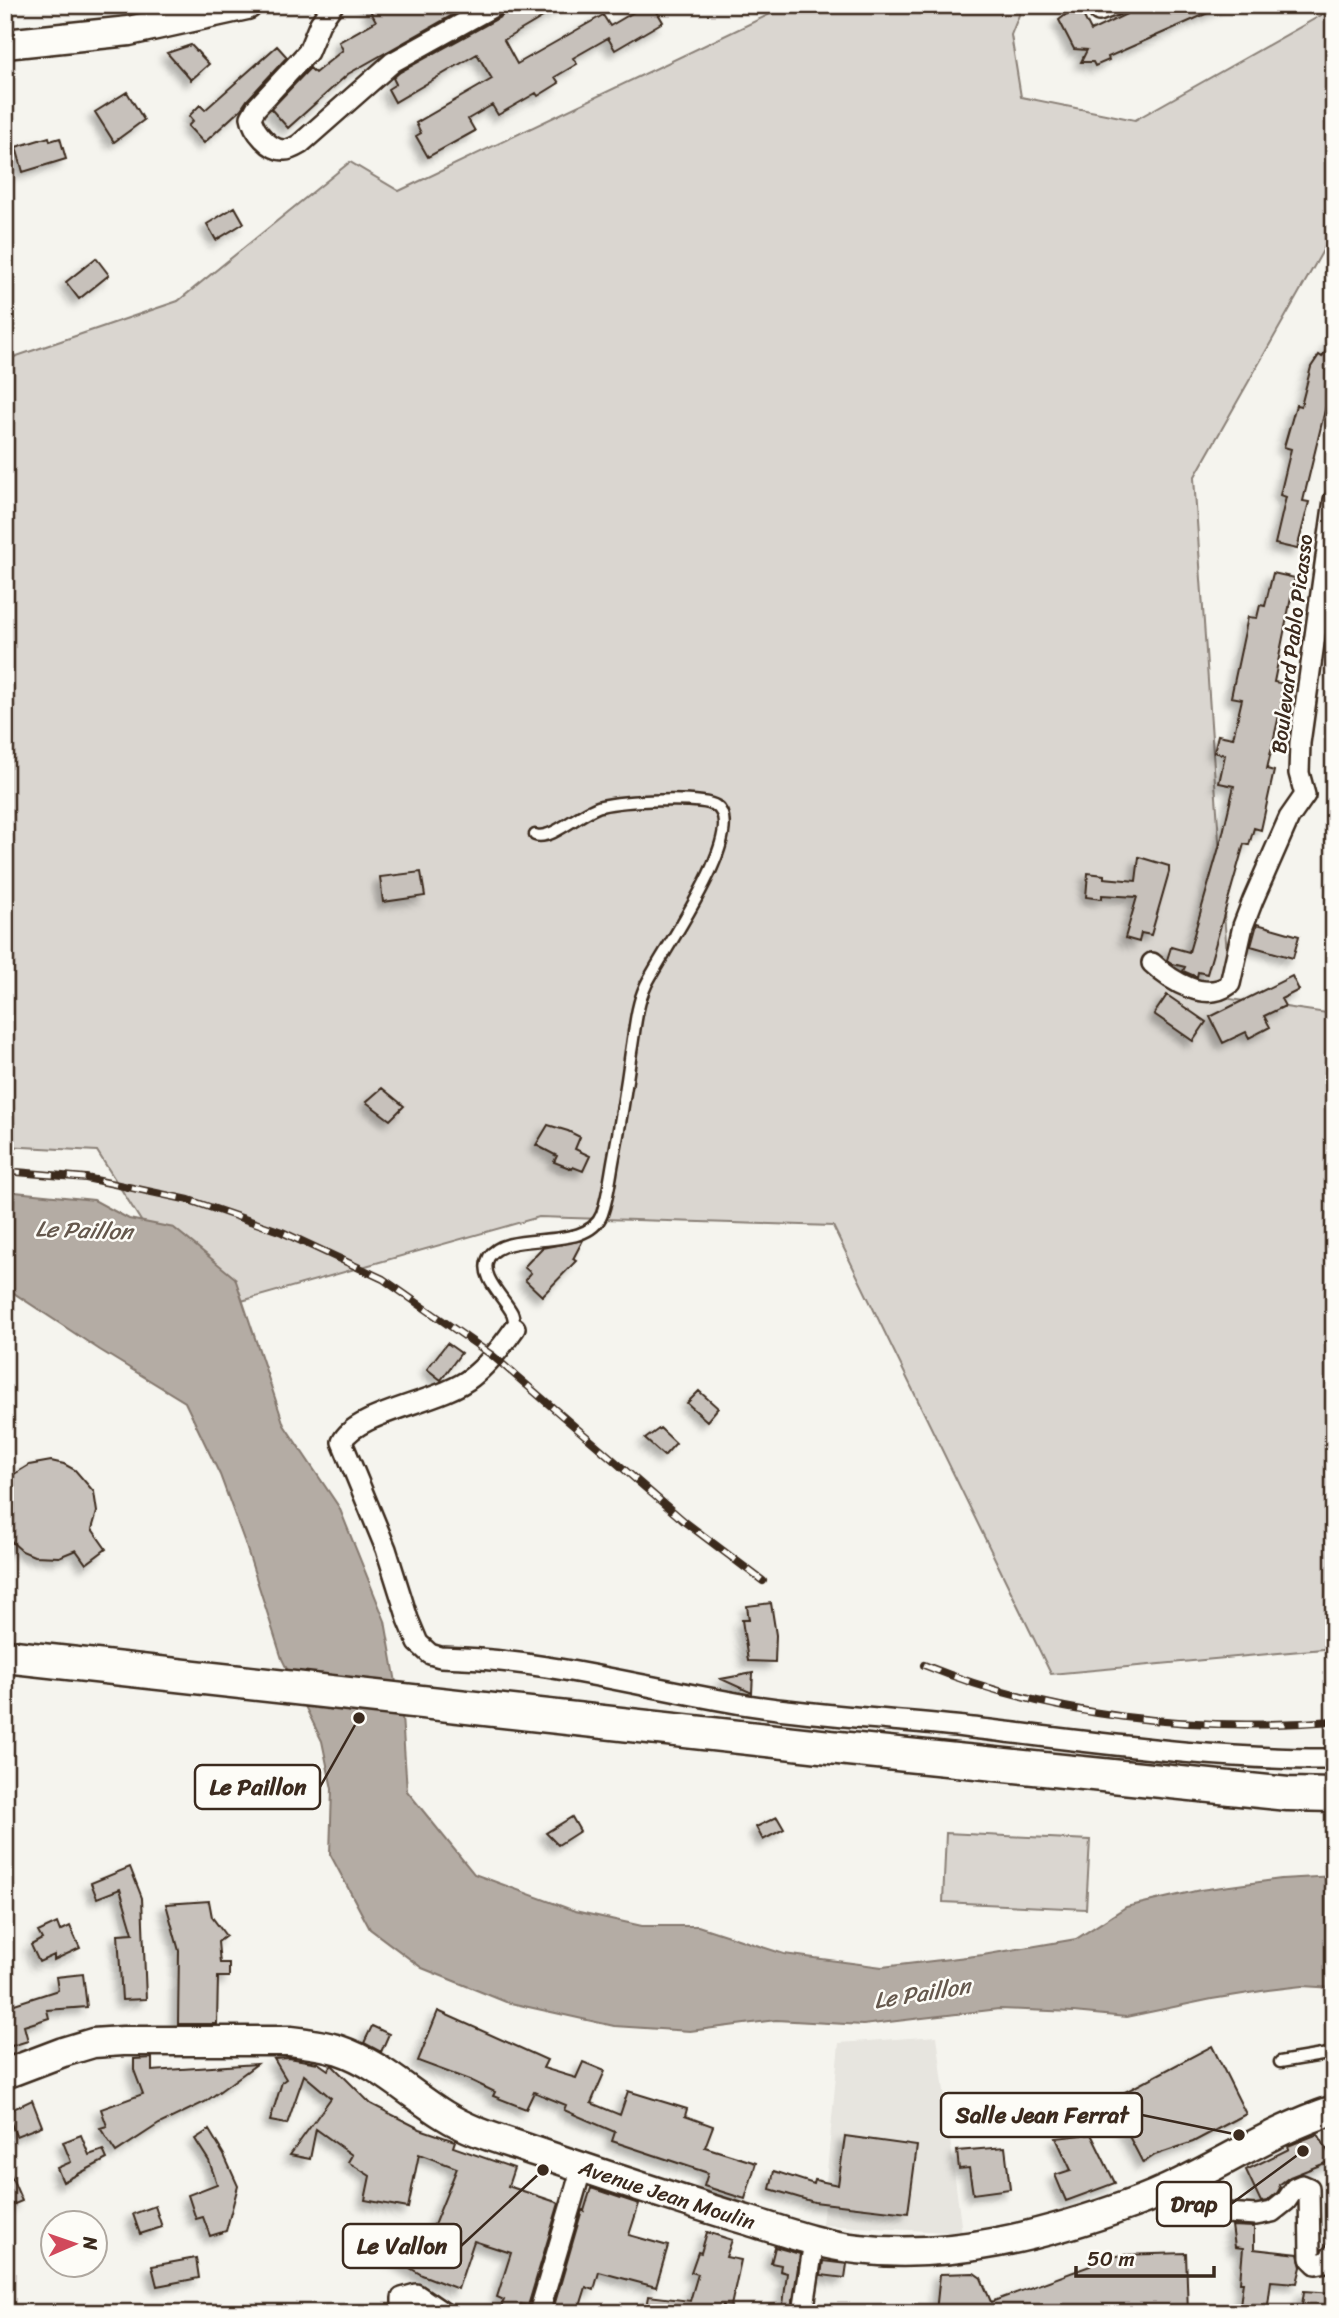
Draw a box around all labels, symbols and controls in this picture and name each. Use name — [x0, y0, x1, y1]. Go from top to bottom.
street label: Boulevard Pablo Picasso — [1260, 532, 1324, 756]
water label: Le Paillon — [35, 1208, 136, 1253]
callout: Le Paillon — [195, 1765, 320, 1809]
text: Le Paillon — [209, 1767, 307, 1808]
water label: Le Paillon — [871, 1965, 976, 2021]
callout: Salle Jean Ferrat — [941, 2093, 1142, 2137]
text: Salle Jean Ferrat — [955, 2095, 1130, 2136]
street label: Avenue Jean Moulin — [573, 2148, 760, 2241]
callout: Drap — [1157, 2182, 1231, 2226]
text: Drap — [1171, 2184, 1218, 2225]
north arrow — [38, 2210, 108, 2280]
callout: Le Vallon — [343, 2224, 461, 2268]
text: Le Vallon — [357, 2226, 448, 2267]
scale bar — [1076, 2234, 1215, 2278]
text: N — [74, 2235, 107, 2251]
text: 50 m — [1087, 2240, 1135, 2278]

